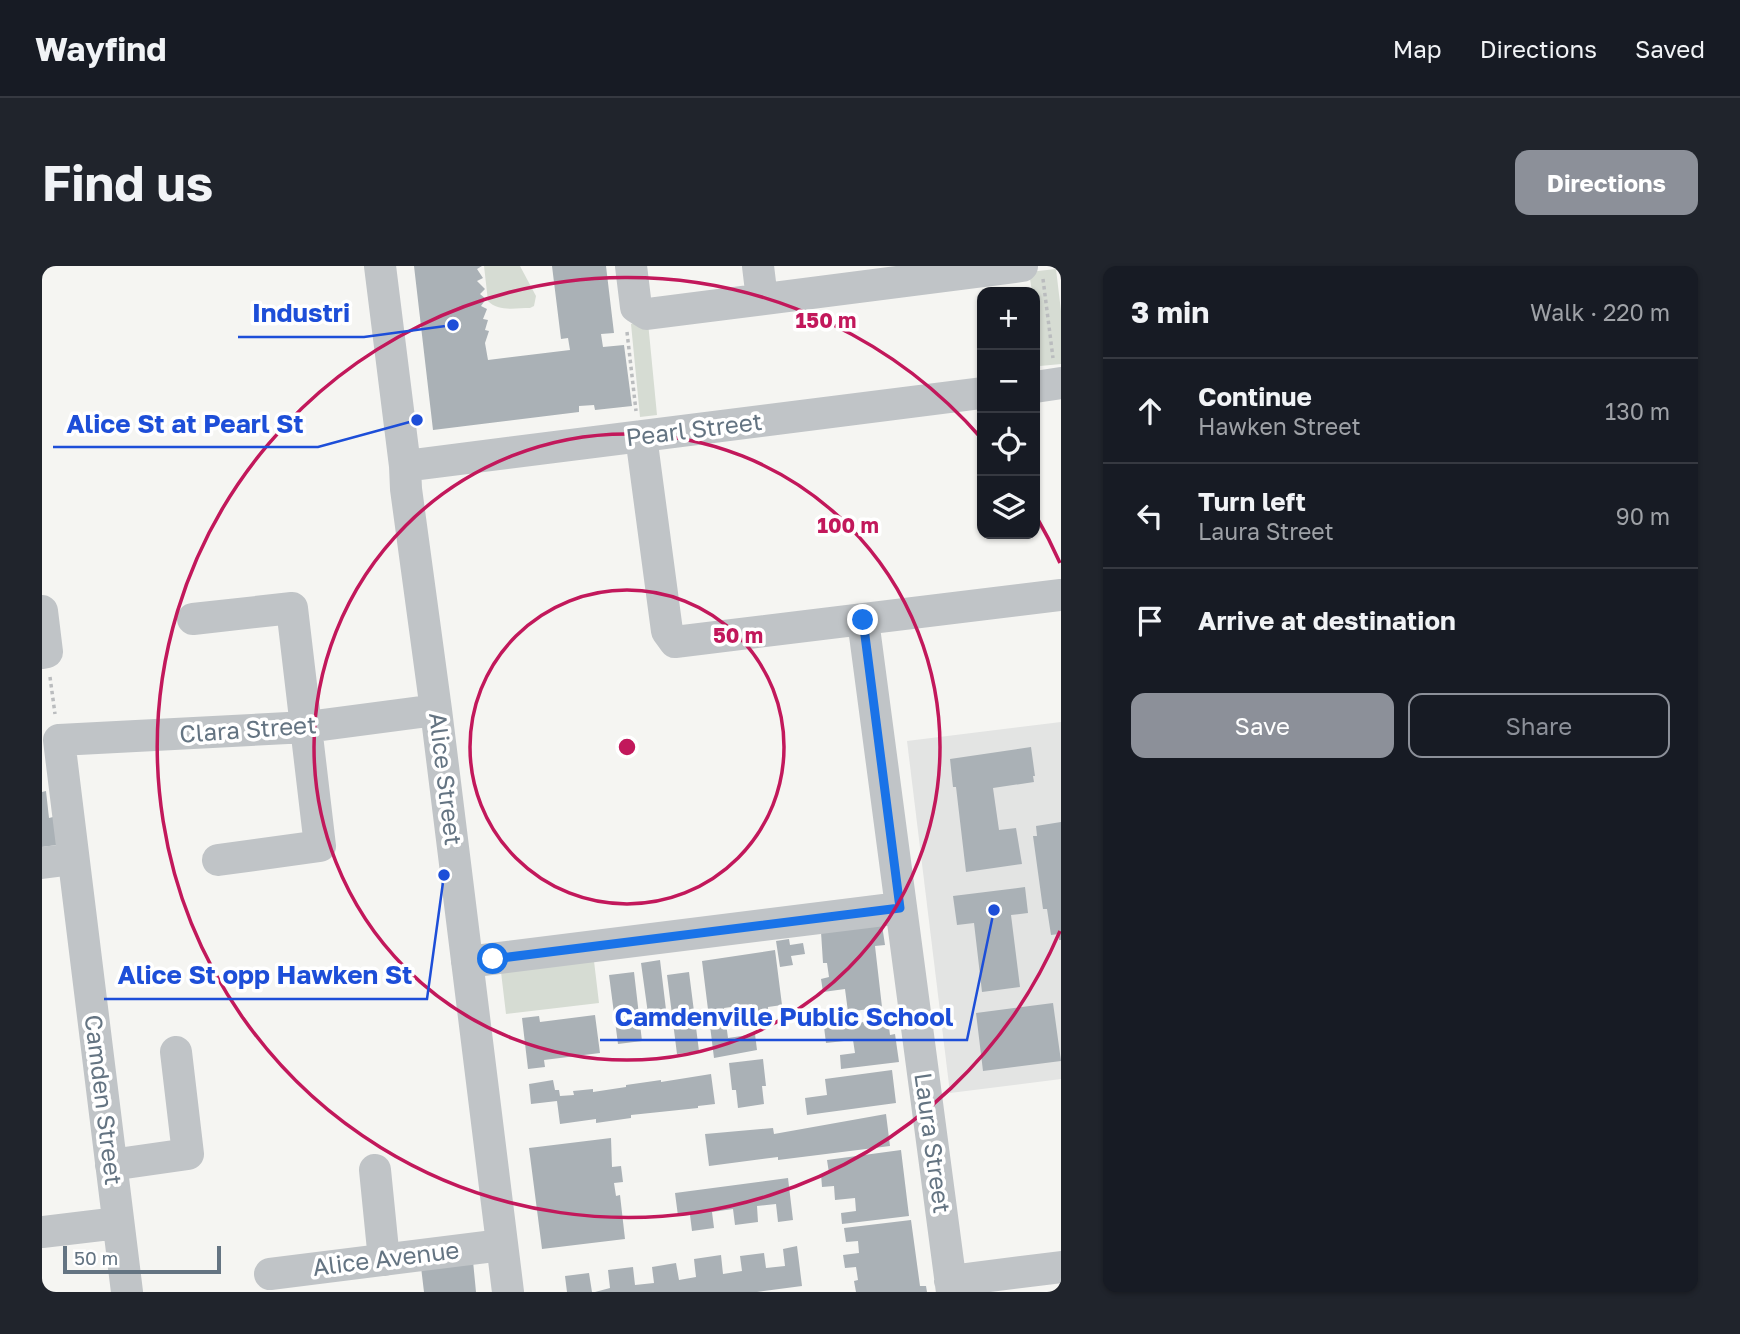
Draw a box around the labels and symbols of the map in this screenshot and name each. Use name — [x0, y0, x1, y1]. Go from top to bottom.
callout: Industri — [238, 290, 364, 337]
text: Industri — [252, 297, 350, 328]
text: 150 m — [796, 307, 856, 333]
callout: Alice St at Pearl St — [53, 400, 318, 447]
street label: Pearl Street — [624, 406, 764, 451]
text: Alice St at Pearl St — [66, 408, 304, 439]
text: 100 m — [817, 512, 879, 538]
route end — [847, 604, 878, 635]
text: 50 m — [713, 622, 763, 648]
street label: Clara Street — [178, 709, 317, 748]
street label: Alice Street — [424, 711, 469, 847]
centre of rings — [615, 735, 639, 759]
route start — [477, 943, 508, 974]
callout: Alice St opp Hawken St — [104, 952, 427, 999]
text: Alice St opp Hawken St — [118, 959, 412, 990]
callout: Camdenville Public School — [600, 993, 967, 1040]
text: Camdenville Public School — [615, 1001, 954, 1032]
street label: Camden Street — [80, 1013, 129, 1187]
street label: Laura Street — [909, 1071, 958, 1215]
street label: Alice Avenue — [311, 1234, 461, 1281]
scale bar — [63, 1243, 220, 1275]

